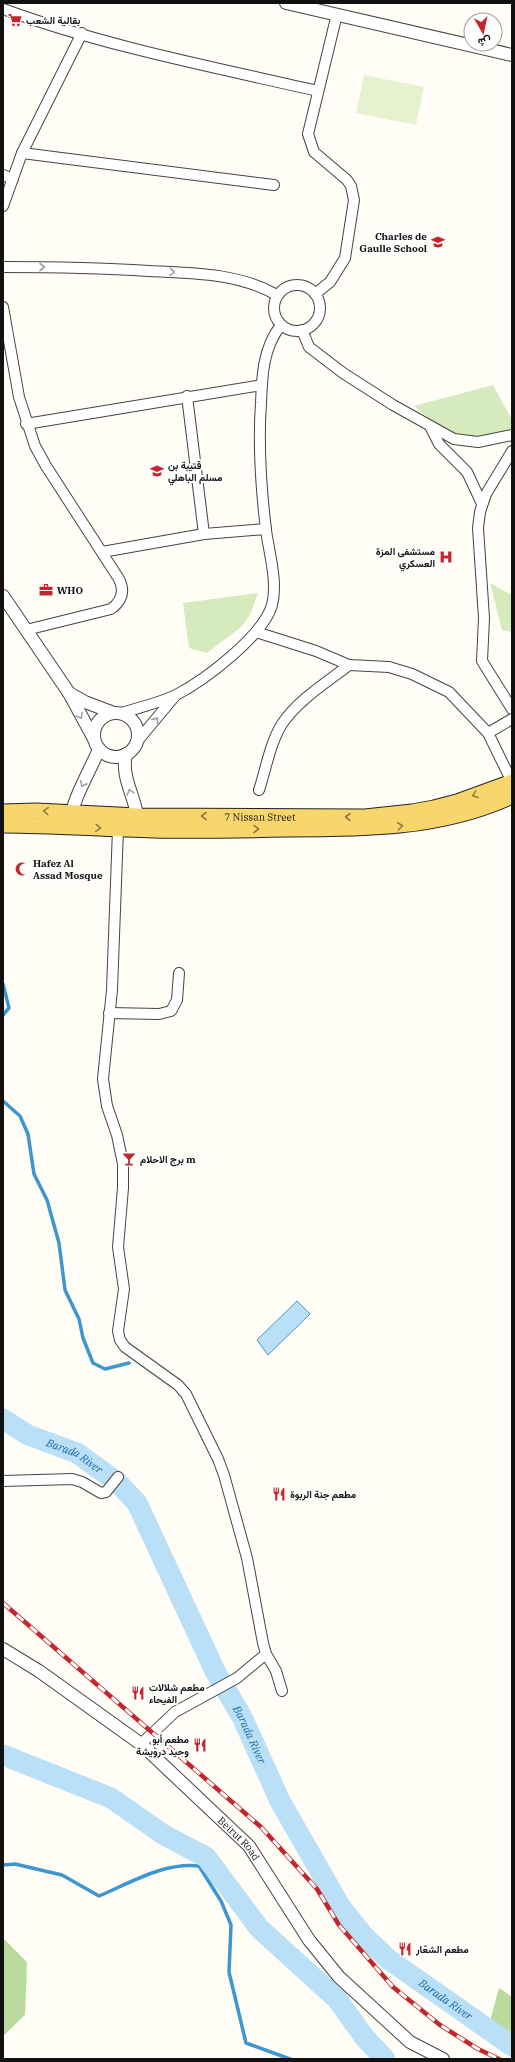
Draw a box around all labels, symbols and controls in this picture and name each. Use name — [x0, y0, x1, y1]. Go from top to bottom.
supermarket icon: بقالية الشعب — [7, 12, 23, 28]
north arrow — [463, 12, 503, 52]
place label: بقالية الشعب — [26, 14, 80, 27]
text: ش — [477, 34, 492, 50]
place label: Charles de Gaulle School — [359, 230, 427, 255]
school or university icon: Charles de Gaulle School — [430, 234, 446, 250]
one-way arrow — [39, 263, 45, 271]
one-way arrow — [169, 268, 175, 277]
place label: قتيبة بن مسلم الباهلي — [168, 459, 223, 486]
school or university icon: قتيبة بن مسلم الباهلي — [149, 463, 165, 479]
place label: مستشفى المزة العسكري — [376, 545, 436, 572]
hospital icon: مستشفى المزة العسكري — [438, 549, 454, 565]
office icon: WHO — [38, 582, 54, 598]
place label: WHO — [57, 584, 83, 597]
one-way arrow — [76, 712, 83, 720]
one-way arrow — [151, 718, 158, 725]
one-way arrow — [80, 780, 88, 788]
one-way arrow — [126, 789, 135, 796]
one-way arrow — [472, 790, 479, 799]
one-way arrow — [43, 807, 49, 816]
street label: 7 Nissan Street — [224, 810, 296, 824]
one-way arrow — [201, 812, 207, 820]
one-way arrow — [345, 813, 351, 821]
one-way arrow — [397, 822, 403, 831]
one-way arrow — [95, 823, 101, 832]
one-way arrow — [253, 825, 259, 833]
place label: Hafez Al Assad Mosque — [33, 857, 103, 882]
mosque icon: Hafez Al Assad Mosque — [14, 861, 30, 877]
bar icon: برج الاحلام m — [121, 1151, 137, 1167]
place label: برج الاحلام m — [140, 1153, 196, 1167]
water label: Barada River — [43, 1435, 107, 1477]
restaurant icon: مطعم جنة الربوة — [271, 1486, 287, 1502]
place label: مطعم جنة الربوة — [290, 1488, 357, 1501]
place label: مطعم شلالات الفيحاء — [149, 1681, 205, 1706]
restaurant icon: مطعم شلالات الفيحاء — [130, 1685, 146, 1701]
water label: Barada River — [229, 1702, 270, 1767]
place label: مطعم أبو وحيد درويشة — [136, 1733, 190, 1758]
restaurant icon: مطعم أبو وحيد درويشة — [192, 1737, 208, 1753]
street label: Beirut Road — [215, 1814, 263, 1863]
restaurant icon: مطعم الشعّار — [397, 1941, 413, 1957]
place label: مطعم الشعّار — [415, 1943, 469, 1956]
water label: Barada River — [415, 1975, 476, 2024]

